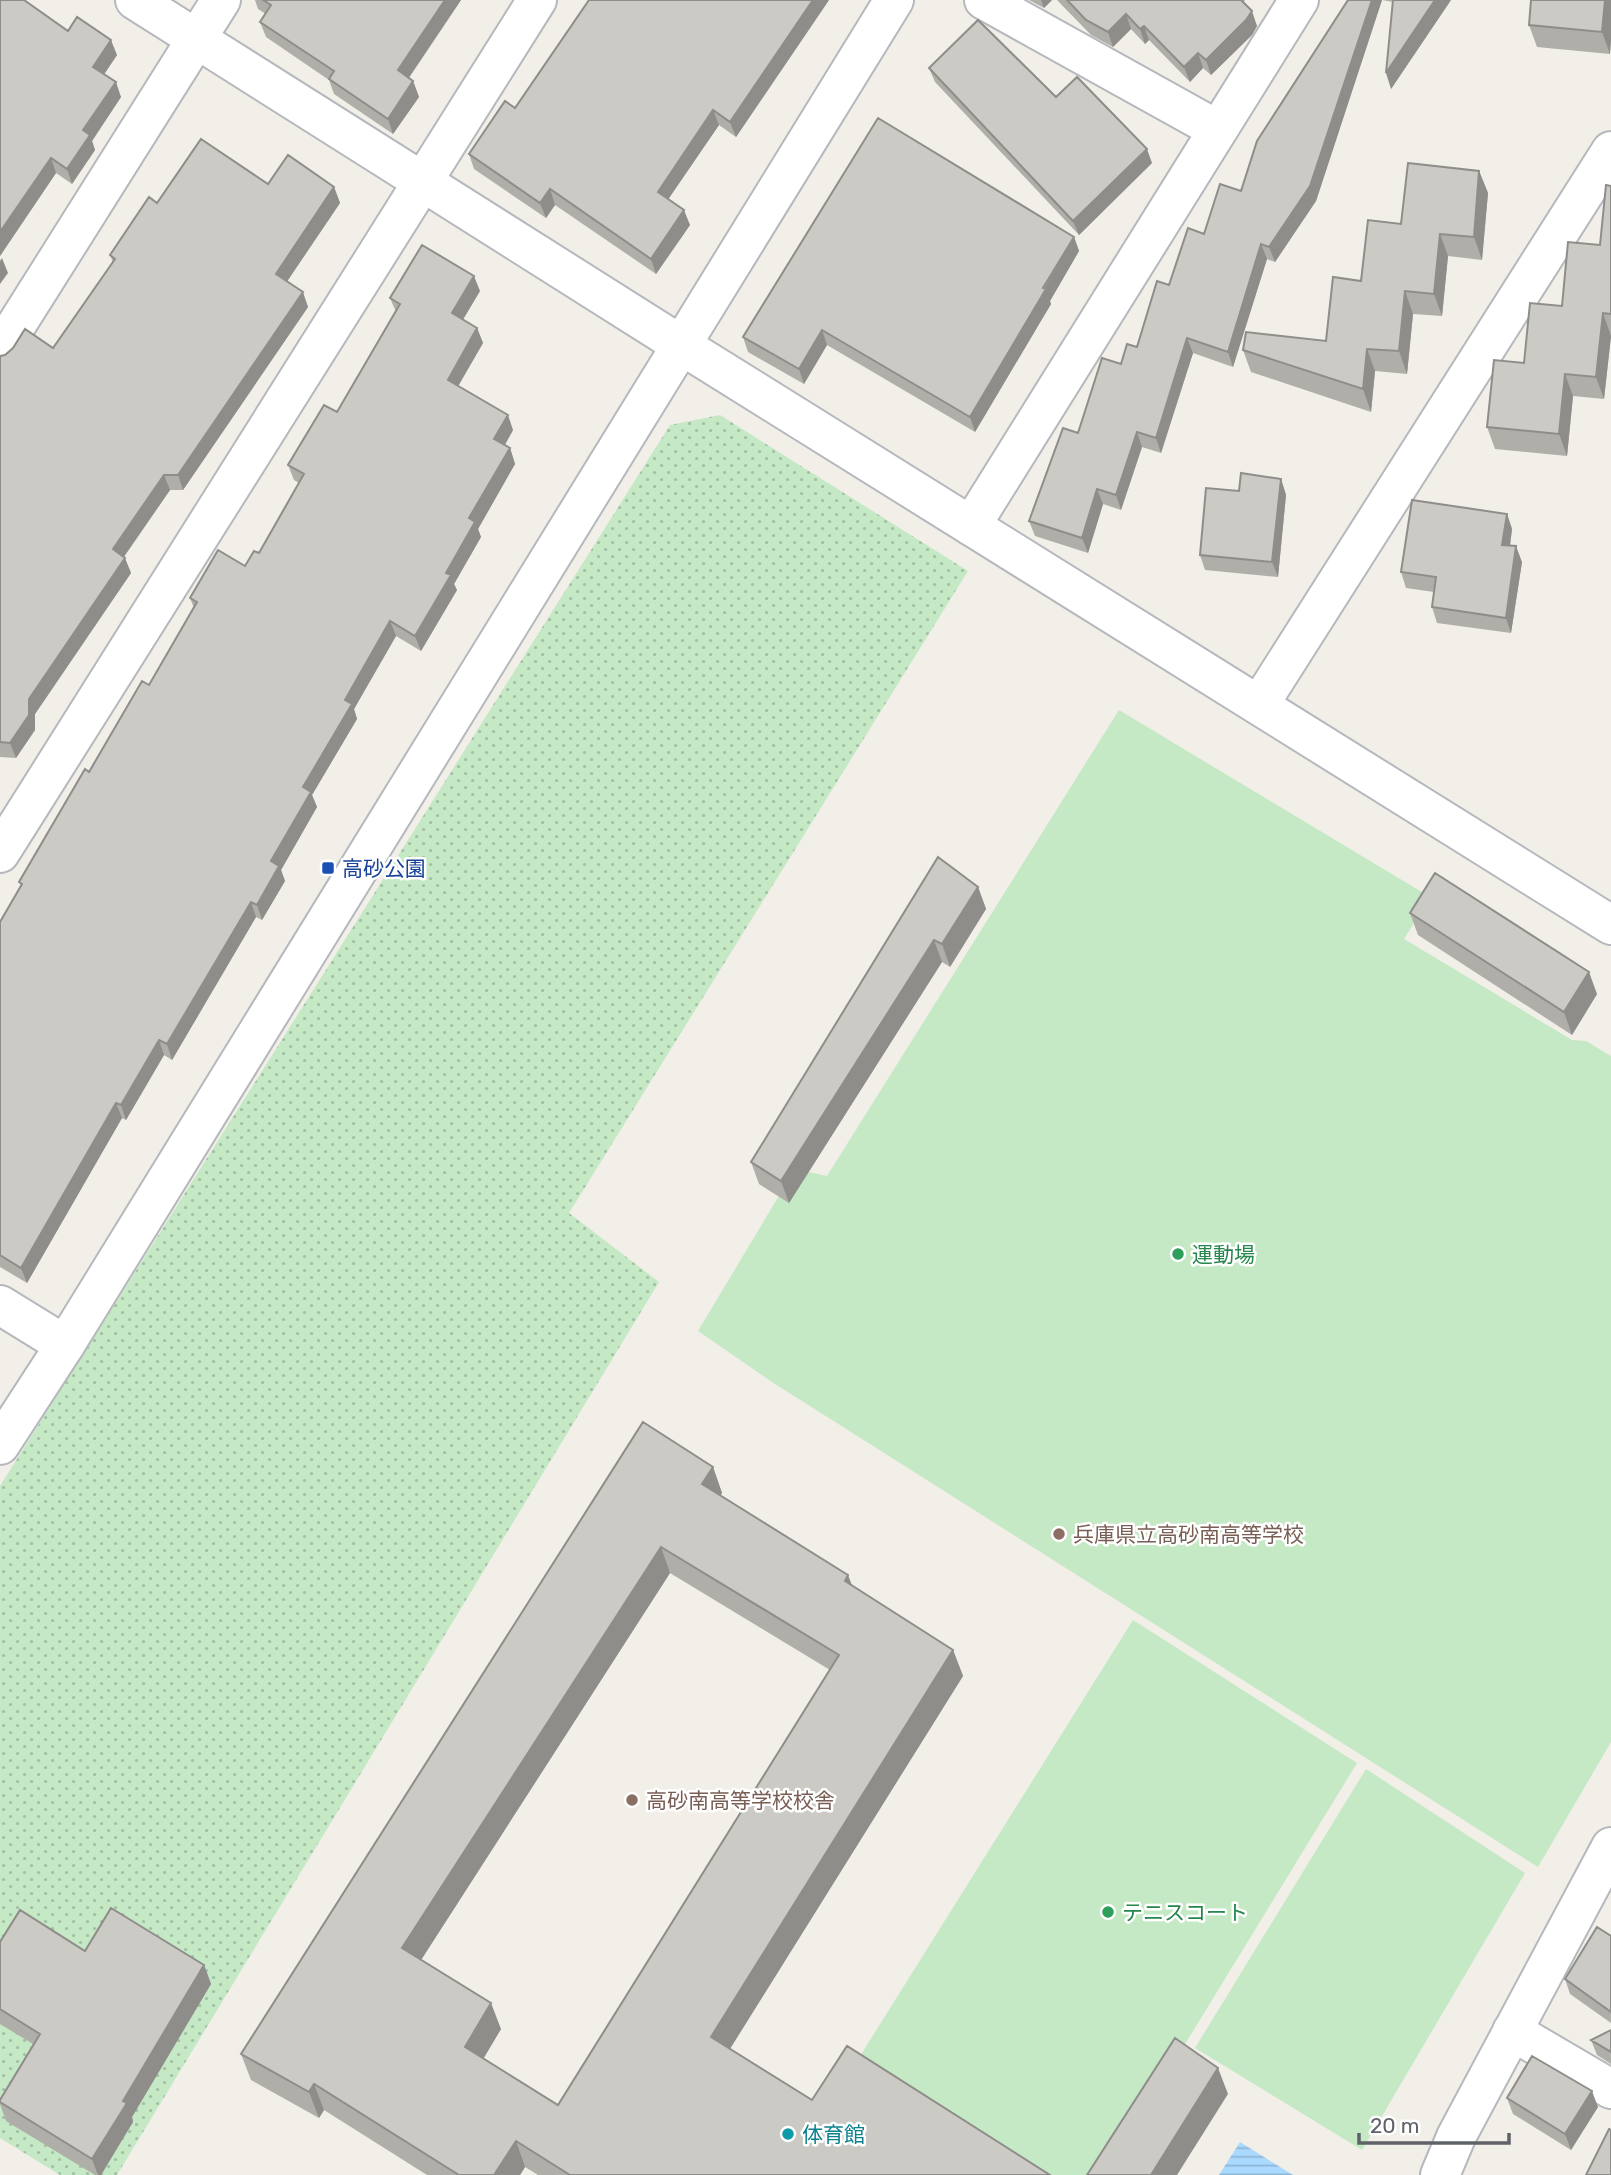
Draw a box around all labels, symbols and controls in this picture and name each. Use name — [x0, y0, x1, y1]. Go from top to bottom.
place label: 高砂公園 — [342, 856, 426, 881]
marker: 高砂公園 — [320, 860, 336, 876]
place label: 運動場 — [1192, 1242, 1255, 1267]
marker: 運動場 — [1170, 1246, 1186, 1262]
place label: 兵庫県立高砂南高等学校 — [1073, 1522, 1304, 1547]
marker: 兵庫県立高砂南高等学校 — [1051, 1526, 1067, 1542]
place label: 高砂南高等学校校舎 — [646, 1788, 835, 1813]
marker: 高砂南高等学校校舎 — [624, 1792, 640, 1808]
place label: テニスコート — [1122, 1900, 1248, 1925]
marker: テニスコート — [1100, 1904, 1116, 1920]
scale bar — [1359, 2102, 1510, 2146]
text: 20 m — [1370, 2113, 1419, 2138]
place label: 体育館 — [802, 2122, 865, 2147]
marker: 体育館 — [780, 2126, 796, 2142]

